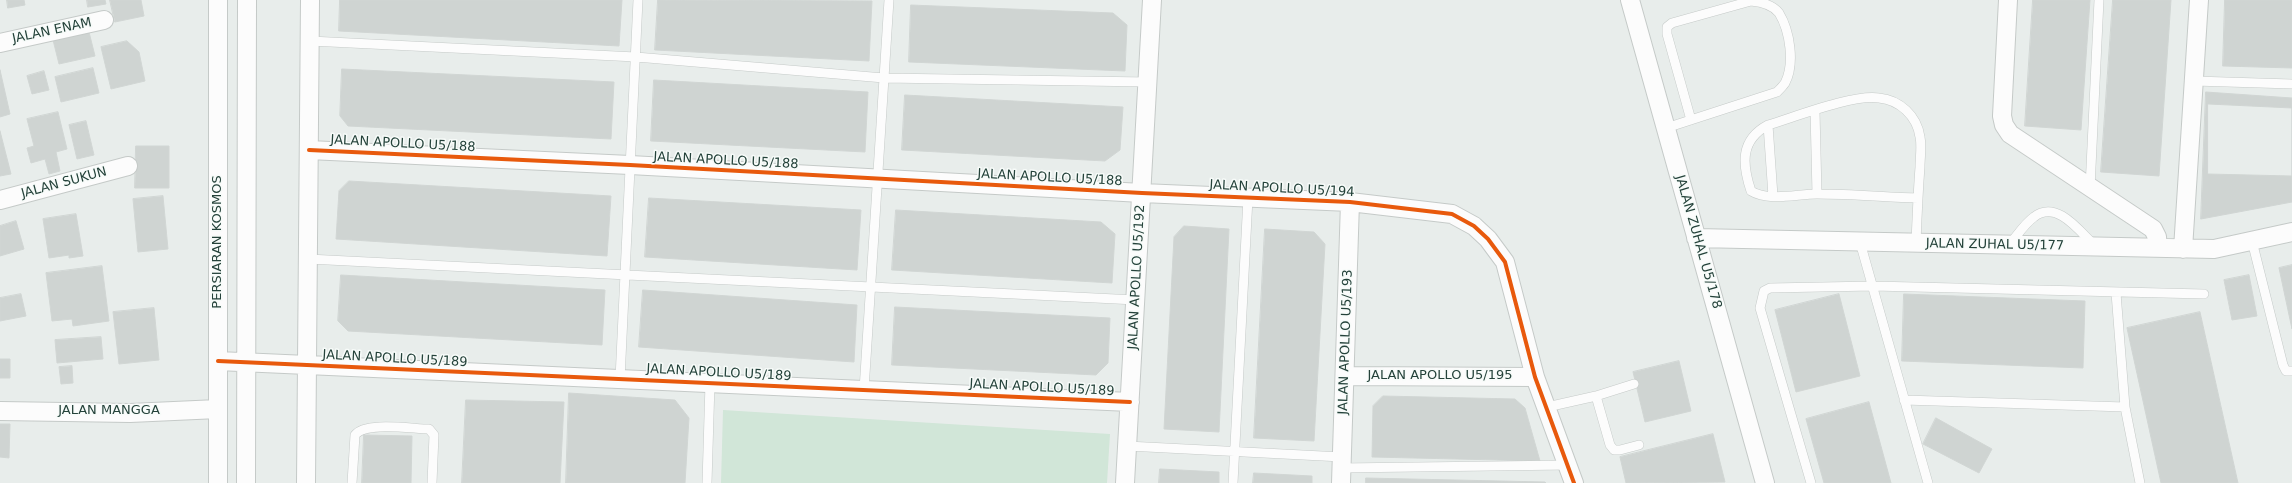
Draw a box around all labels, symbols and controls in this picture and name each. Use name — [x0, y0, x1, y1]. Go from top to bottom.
street label: JALAN ENAM — [11, 15, 93, 47]
street label: JALAN APOLLO U5/188 — [330, 132, 476, 156]
street label: JALAN APOLLO U5/188 — [653, 149, 799, 173]
street label: JALAN SUKUN — [19, 164, 109, 202]
street label: JALAN APOLLO U5/188 — [977, 166, 1123, 190]
street label: JALAN ZUHAL U5/178 — [1671, 173, 1725, 311]
street label: PERSIARAN KOSMOS — [210, 175, 226, 309]
street label: JALAN APOLLO U5/194 — [1209, 177, 1355, 201]
street label: JALAN APOLLO U5/192 — [1125, 204, 1149, 350]
street label: JALAN ZUHAL U5/177 — [1926, 236, 2064, 254]
street label: JALAN APOLLO U5/193 — [1336, 269, 1356, 415]
street label: JALAN APOLLO U5/189 — [322, 347, 468, 371]
street label: JALAN APOLLO U5/189 — [646, 361, 792, 385]
street label: JALAN APOLLO U5/195 — [1367, 368, 1513, 384]
street label: JALAN APOLLO U5/189 — [969, 376, 1115, 400]
street label: JALAN MANGGA — [58, 403, 160, 419]

